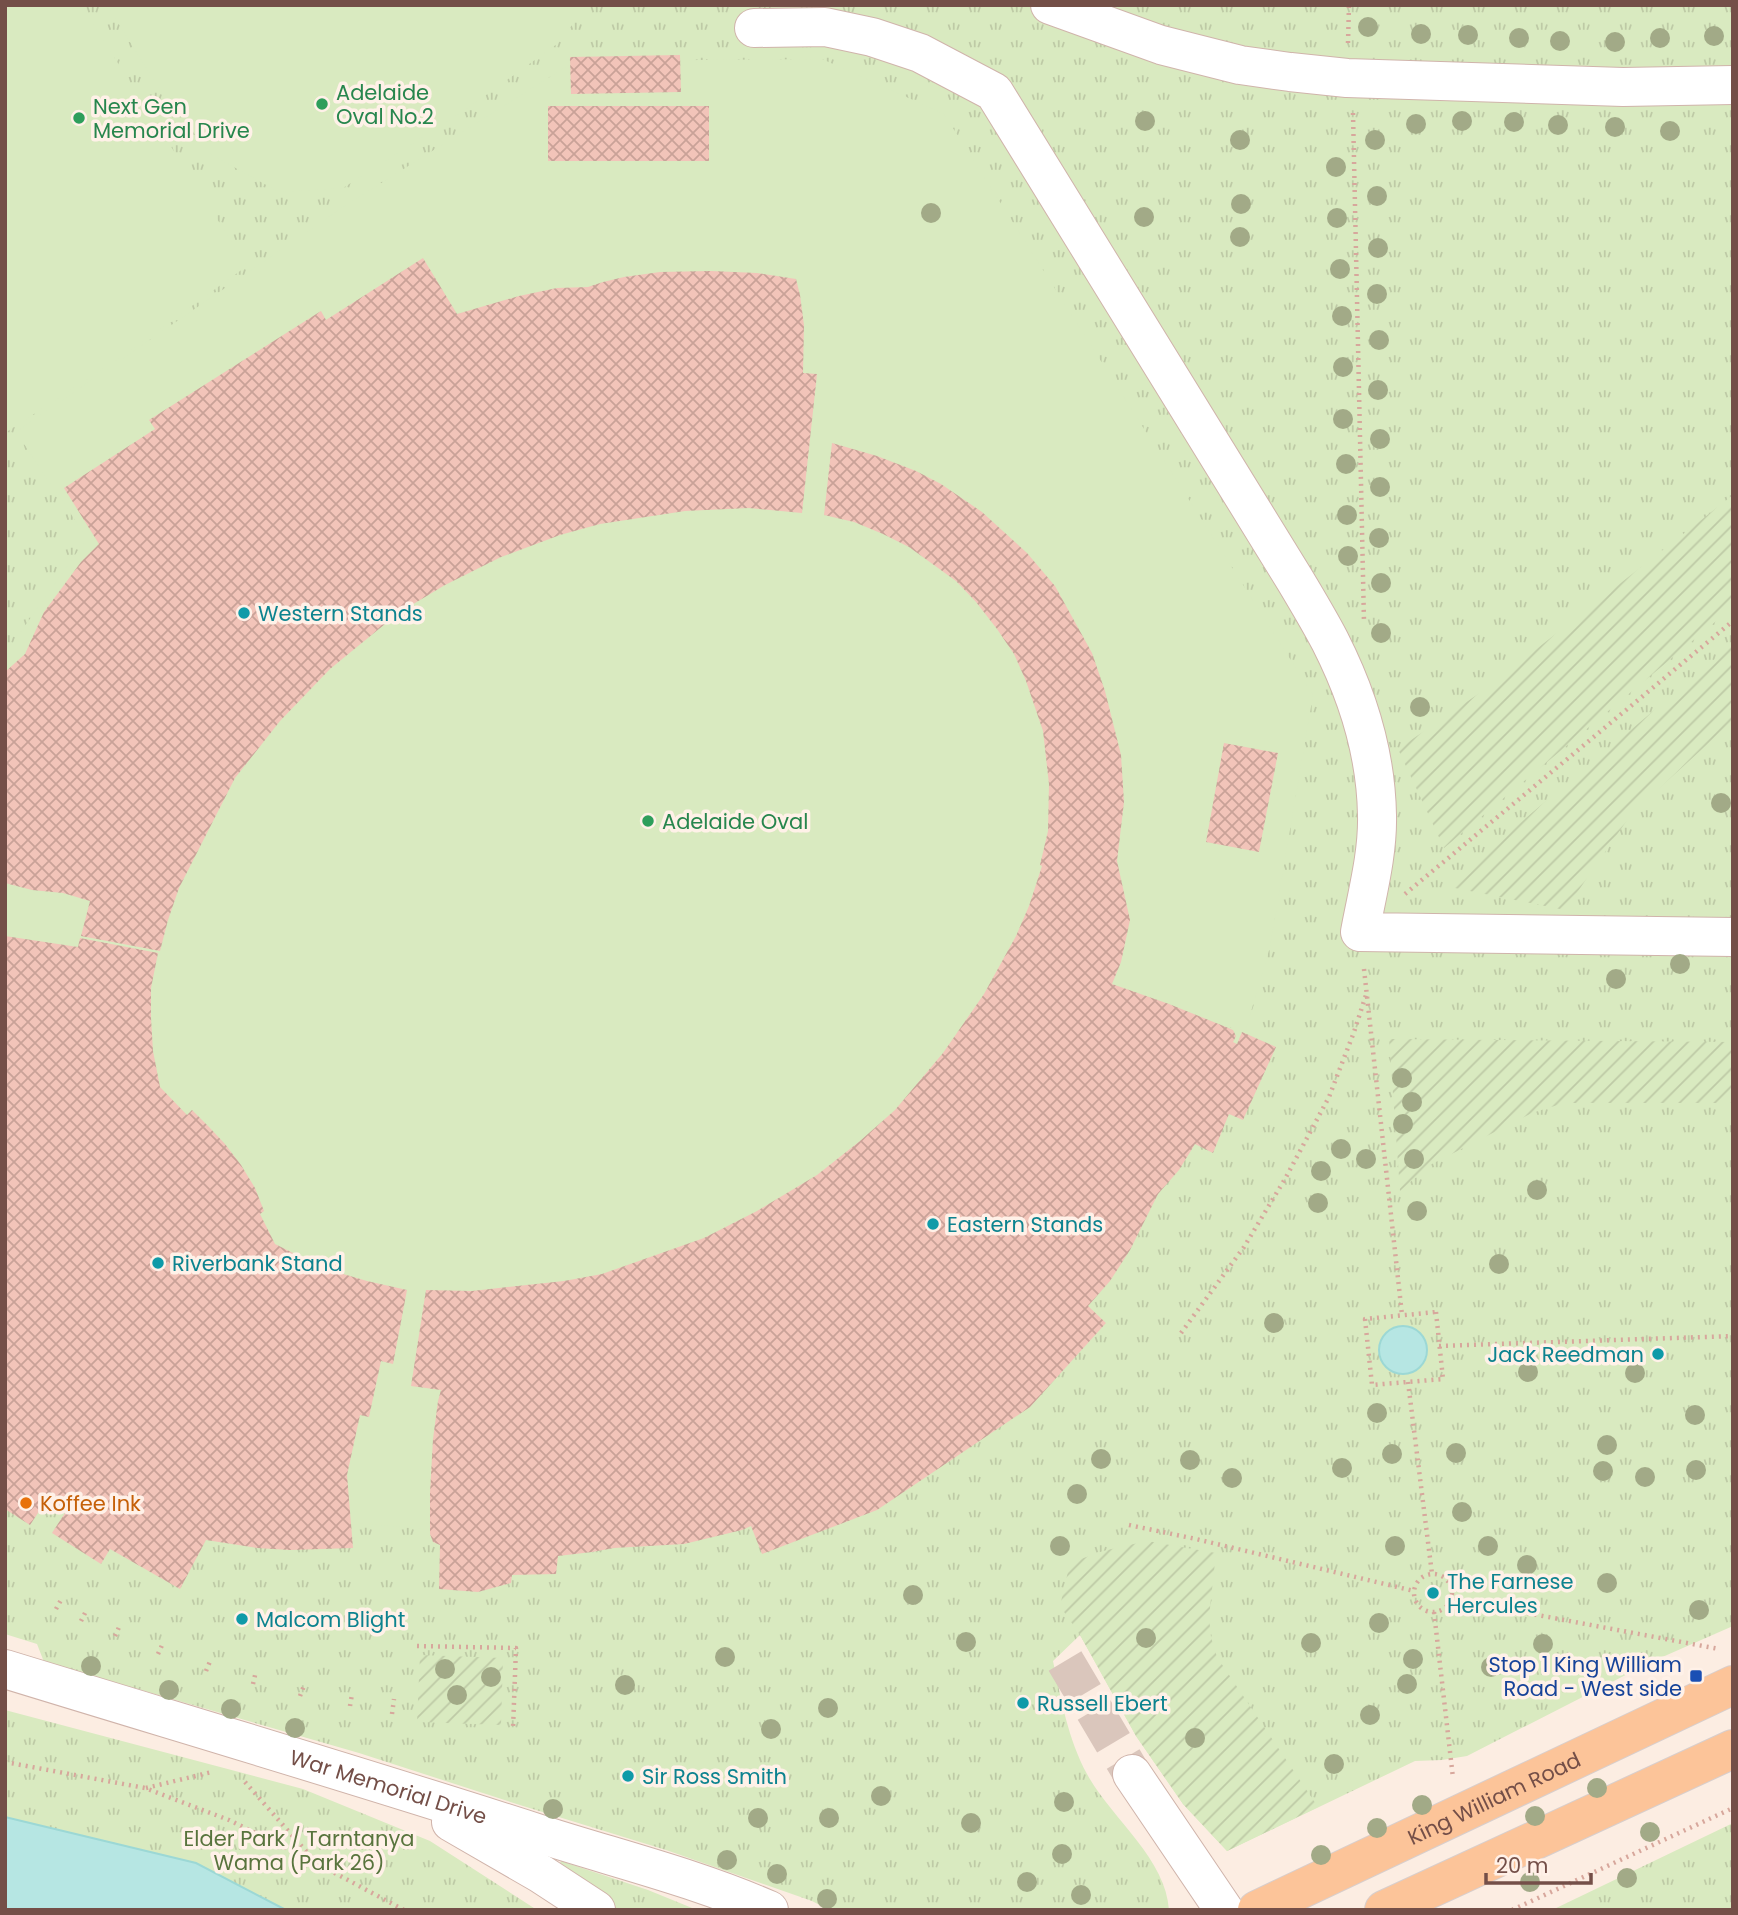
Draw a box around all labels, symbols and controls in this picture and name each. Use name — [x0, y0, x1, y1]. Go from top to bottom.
place label: Adelaide Oval No.2 — [336, 78, 434, 131]
place label: Next Gen Memorial Drive — [93, 92, 250, 145]
marker: Adelaide Oval No.2 — [314, 96, 330, 112]
marker: Next Gen Memorial Drive — [71, 110, 87, 126]
place label: Western Stands — [258, 599, 423, 628]
marker: Western Stands — [236, 605, 252, 621]
place label: Adelaide Oval — [662, 807, 808, 836]
marker: Adelaide Oval — [640, 813, 656, 829]
place label: Eastern Stands — [947, 1210, 1103, 1239]
marker: Eastern Stands — [925, 1216, 941, 1232]
place label: Riverbank Stand — [172, 1249, 343, 1278]
marker: Riverbank Stand — [150, 1255, 166, 1271]
place label: Jack Reedman — [1487, 1340, 1644, 1369]
marker: Jack Reedman — [1650, 1346, 1666, 1362]
place label: Koffee Ink — [40, 1489, 141, 1518]
marker: Koffee Ink — [18, 1495, 34, 1511]
place label: The Farnese Hercules — [1447, 1567, 1573, 1620]
marker: The Farnese Hercules — [1425, 1585, 1441, 1601]
place label: Malcom Blight — [256, 1605, 405, 1634]
marker: Malcom Blight — [234, 1611, 250, 1627]
place label: Stop 1 King William Road - West side — [1488, 1650, 1682, 1703]
marker: Stop 1 King William Road - West side — [1688, 1668, 1704, 1684]
place label: Russell Ebert — [1037, 1689, 1168, 1718]
marker: Russell Ebert — [1015, 1695, 1031, 1711]
street label: War Memorial Drive — [286, 1742, 491, 1831]
street label: King William Road — [1403, 1745, 1585, 1851]
place label: Sir Ross Smith — [642, 1762, 787, 1791]
marker: Sir Ross Smith — [620, 1768, 636, 1784]
park label: Elder Park / Tarntanya Wama (Park 26) — [184, 1824, 414, 1877]
scale bar — [1486, 1842, 1591, 1886]
text: 20 m — [1496, 1851, 1549, 1880]

